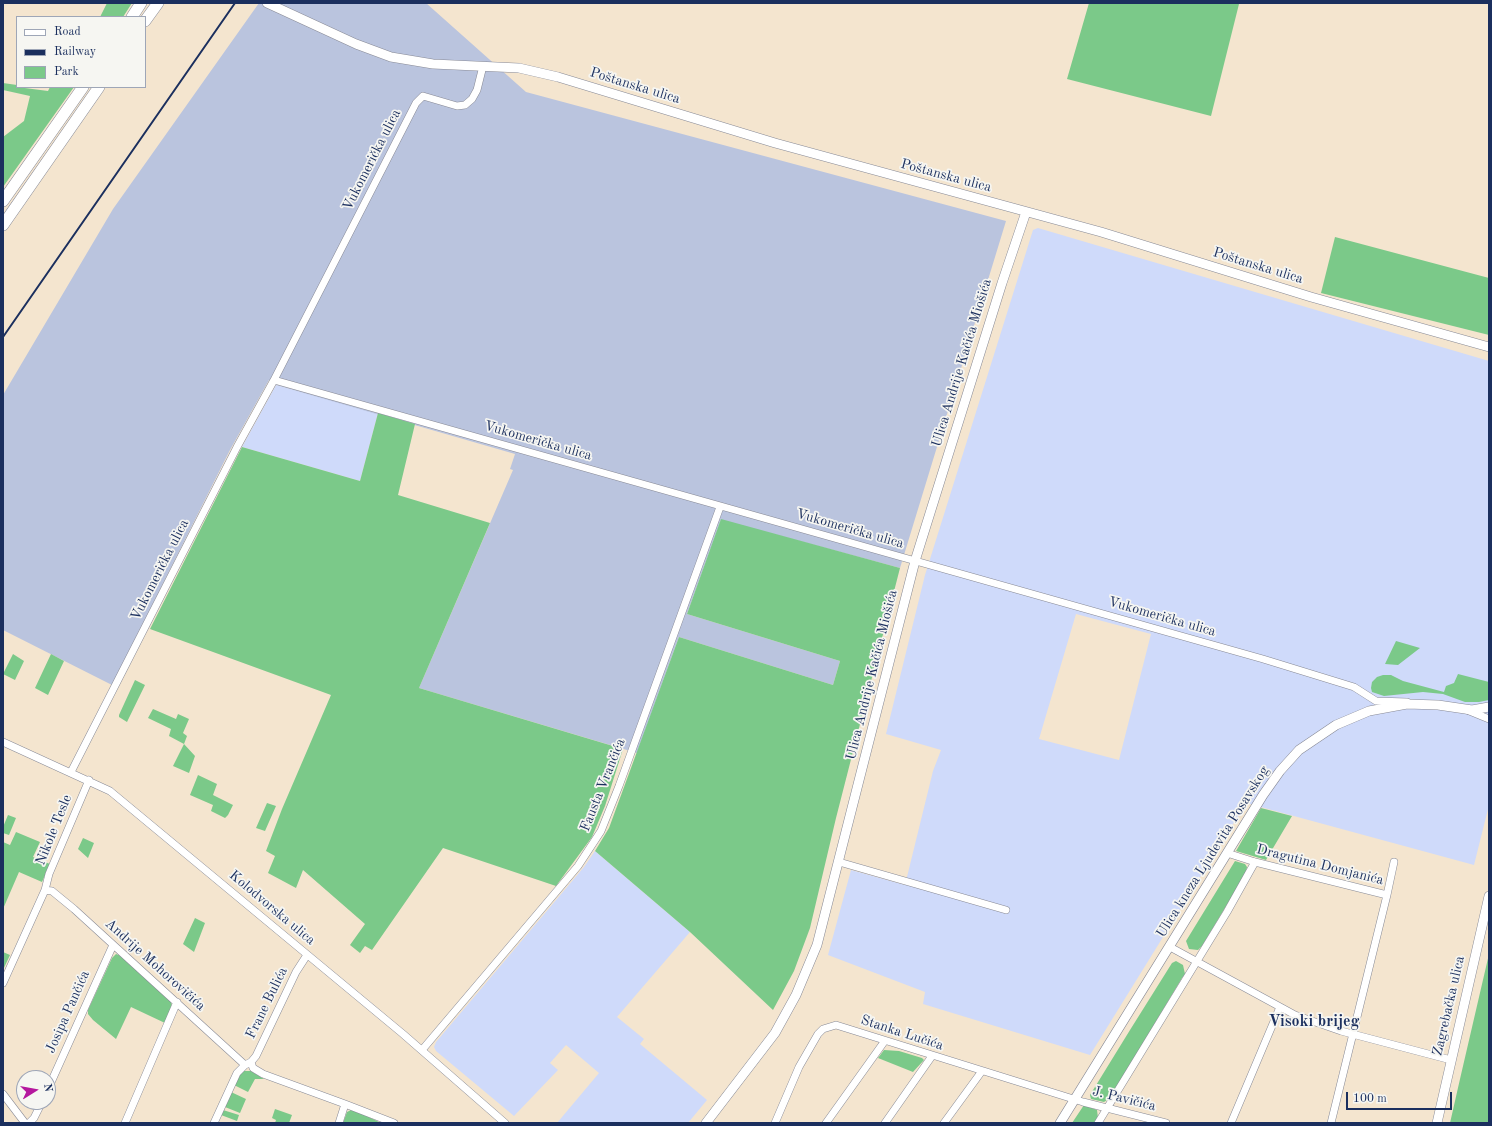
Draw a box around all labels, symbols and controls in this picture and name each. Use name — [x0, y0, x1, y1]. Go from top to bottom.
legend — [16, 16, 146, 88]
text: Road — [54, 26, 81, 38]
text: Railway — [54, 46, 96, 58]
street label: Poštanska ulica — [588, 64, 682, 108]
text: Park — [54, 66, 79, 78]
street label: Vukomerička ulica — [339, 107, 405, 213]
street label: Poštanska ulica — [899, 156, 993, 196]
street label: Poštanska ulica — [1211, 244, 1305, 288]
street label: Ulica Andrije Kačića Miošića — [928, 277, 996, 449]
street label: Vukomerička ulica — [482, 418, 594, 464]
street label: Vukomerička ulica — [794, 506, 906, 552]
street label: Vukomerička ulica — [127, 517, 193, 623]
street label: Ulica Andrije Kačića Miošića — [843, 588, 901, 762]
street label: Vukomerička ulica — [1106, 594, 1218, 640]
street label: Fausta Vrančića — [577, 736, 629, 834]
street label: Ulica kneza Ljudevita Posavskog — [1153, 763, 1273, 941]
street label: Nikole Tesle — [32, 792, 76, 868]
street label: Dragutina Domjanića — [1255, 841, 1385, 889]
street label: Kolodvorska ulica — [226, 867, 318, 949]
street label: Andrije Mohorovičića — [101, 915, 209, 1015]
street label: Zagrebačka ulica — [1429, 954, 1469, 1058]
street label: Frane Bulića — [242, 964, 292, 1042]
street label: Josipa Pančića — [42, 968, 94, 1056]
street label: Stanka Lučića — [859, 1012, 945, 1054]
district label: Visoki brijeg — [1269, 1012, 1359, 1032]
north arrow — [16, 1070, 56, 1110]
text: N — [41, 1083, 53, 1093]
street label: J. Pavičića — [1090, 1083, 1158, 1115]
scale bar — [1348, 1084, 1454, 1110]
text: 100 m — [1353, 1093, 1387, 1105]

